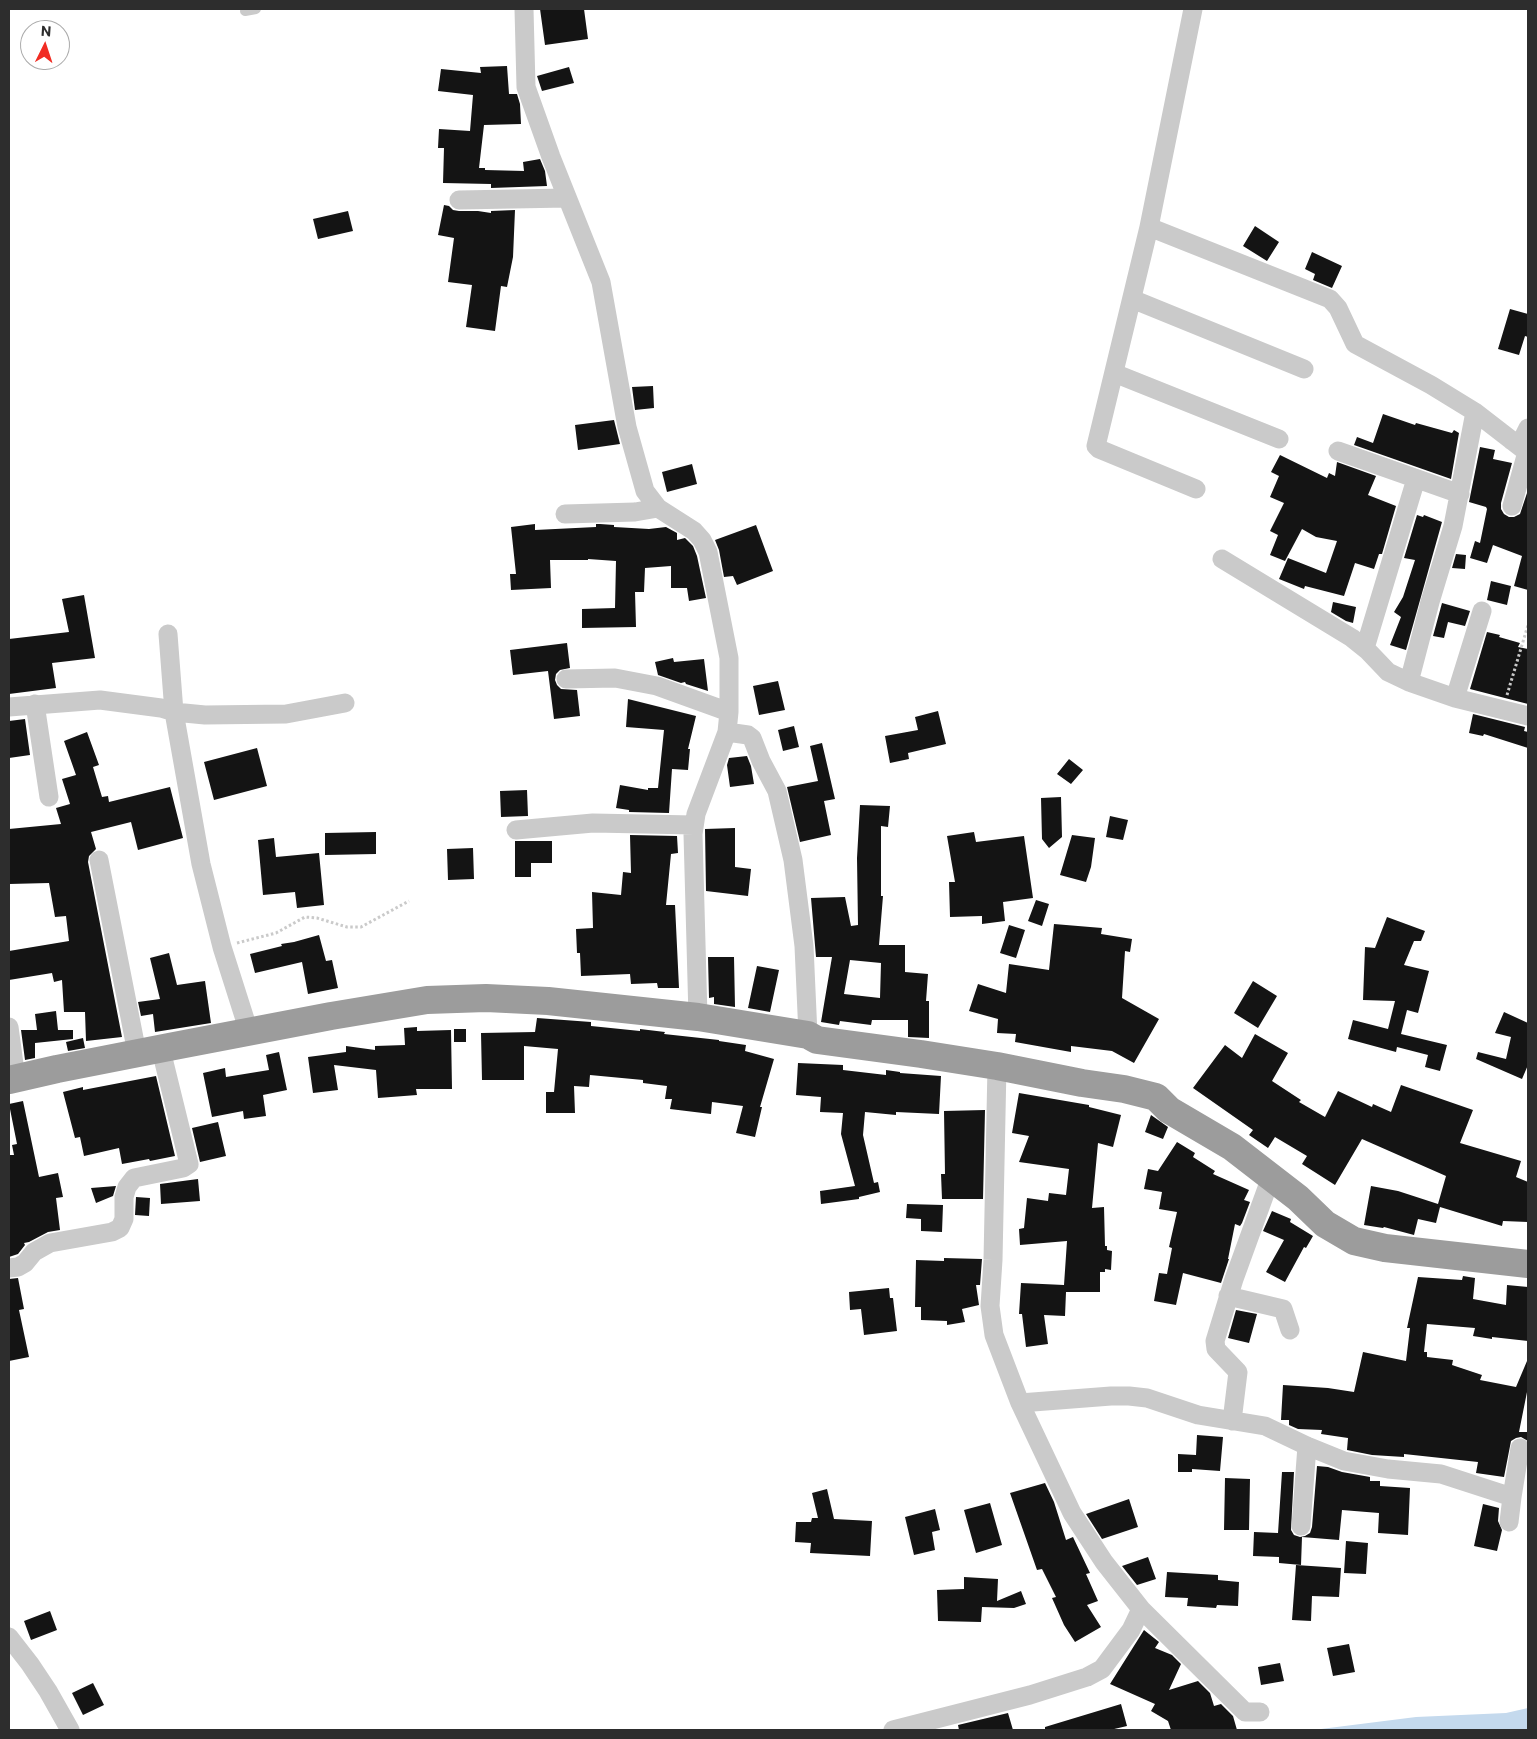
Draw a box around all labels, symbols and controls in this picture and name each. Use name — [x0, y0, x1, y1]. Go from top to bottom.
north arrow — [20, 20, 70, 70]
text: N — [40, 22, 52, 39]

